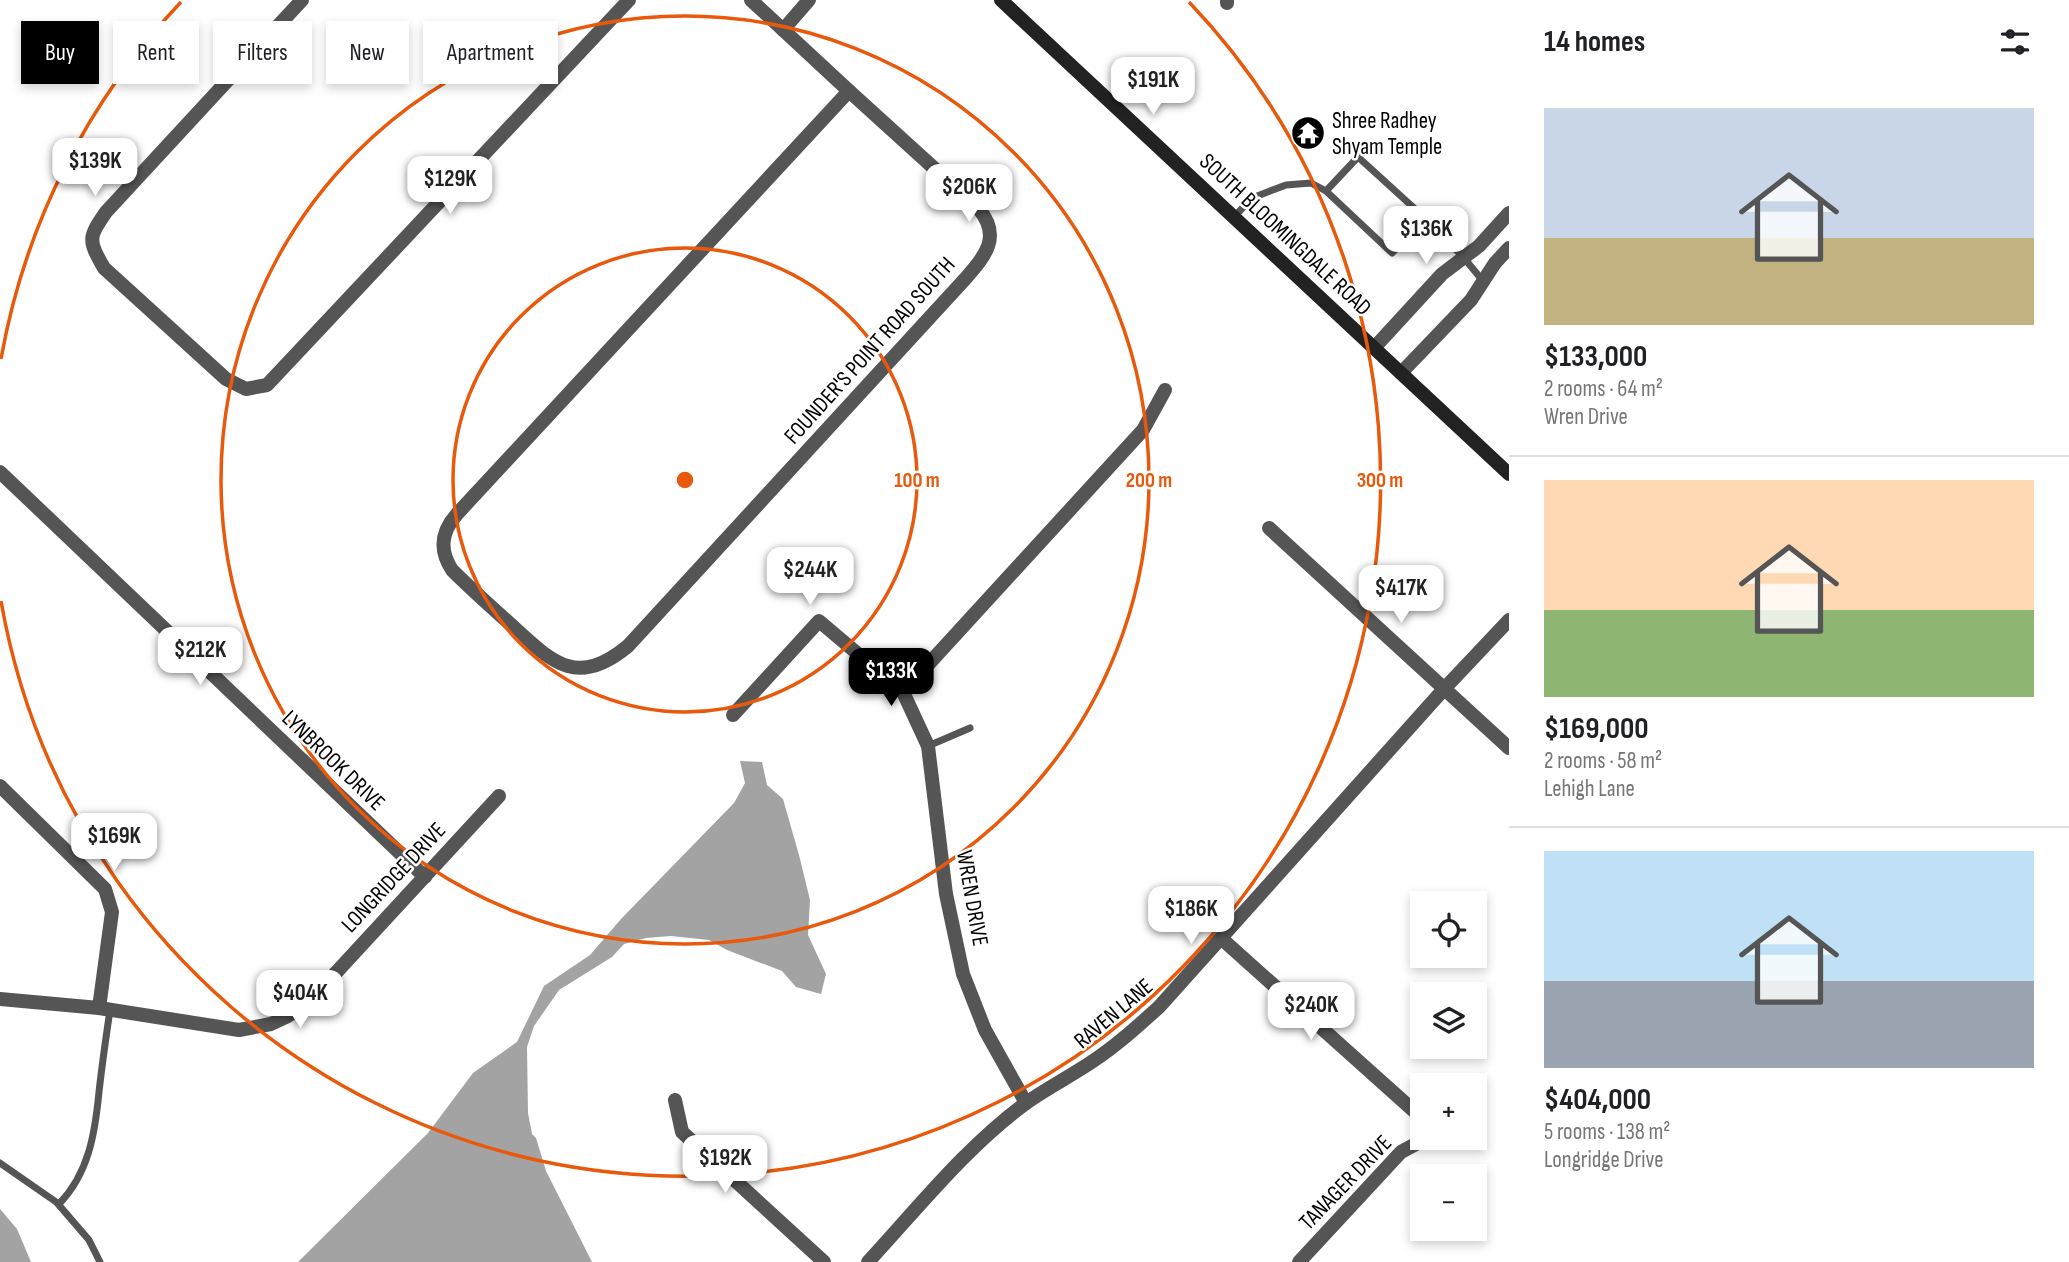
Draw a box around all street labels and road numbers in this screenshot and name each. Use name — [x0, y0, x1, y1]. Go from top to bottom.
street label: SOUTH BLOOMINGDALE ROAD — [1193, 148, 1377, 322]
street label: FOUNDER'S POINT ROAD SOUTH — [778, 251, 961, 450]
street label: LYNBROOK DRIVE — [276, 705, 391, 817]
street label: LONGRIDGE DRIVE — [336, 817, 452, 939]
street label: WREN DRIVE — [950, 848, 994, 948]
street label: RAVEN LANE — [1068, 973, 1159, 1055]
street label: TANAGER DRIVE — [1294, 1129, 1398, 1236]

